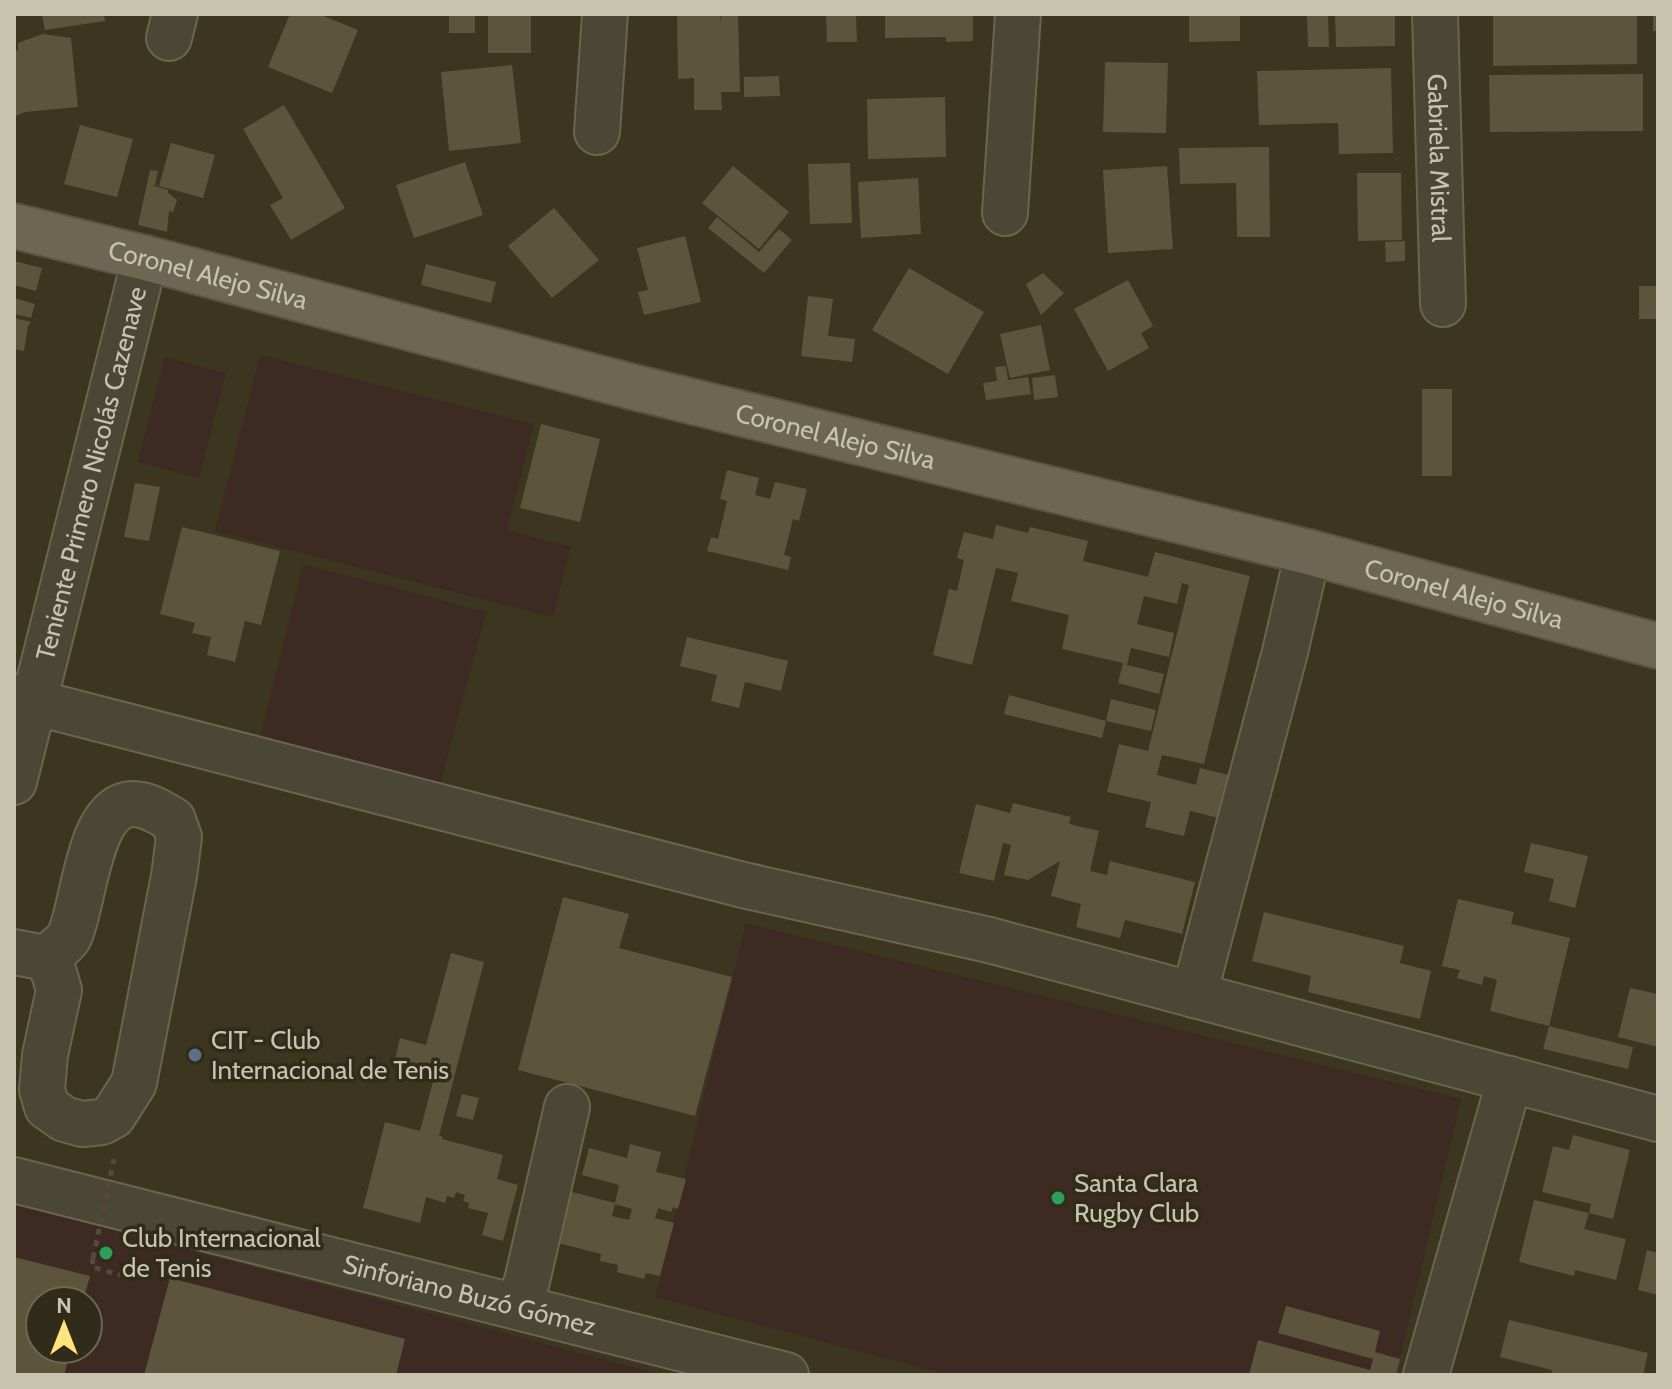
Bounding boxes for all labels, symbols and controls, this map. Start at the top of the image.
street label: Gabriela Mistral [1421,73,1457,243]
street label: Coronel Alejo Silva [105,234,311,316]
street label: Teniente Primero Nicolás Cazenave [29,283,153,664]
street label: Coronel Alejo Silva [732,397,939,476]
street label: Coronel Alejo Silva [1361,552,1567,636]
place label: CIT - Club Internacional de Tenis [211,1024,449,1086]
marker: CIT - Club Internacional de Tenis [186,1046,204,1064]
place label: Santa Clara Rugby Club [1074,1167,1199,1229]
marker: Santa Clara Rugby Club [1049,1189,1067,1207]
place label: Club Internacional de Tenis [122,1222,321,1284]
marker: Club Internacional de Tenis [97,1244,115,1262]
street label: Sinforiano Buzó Gómez [340,1248,600,1342]
north arrow [24,1285,104,1365]
text: N [56,1292,72,1319]

